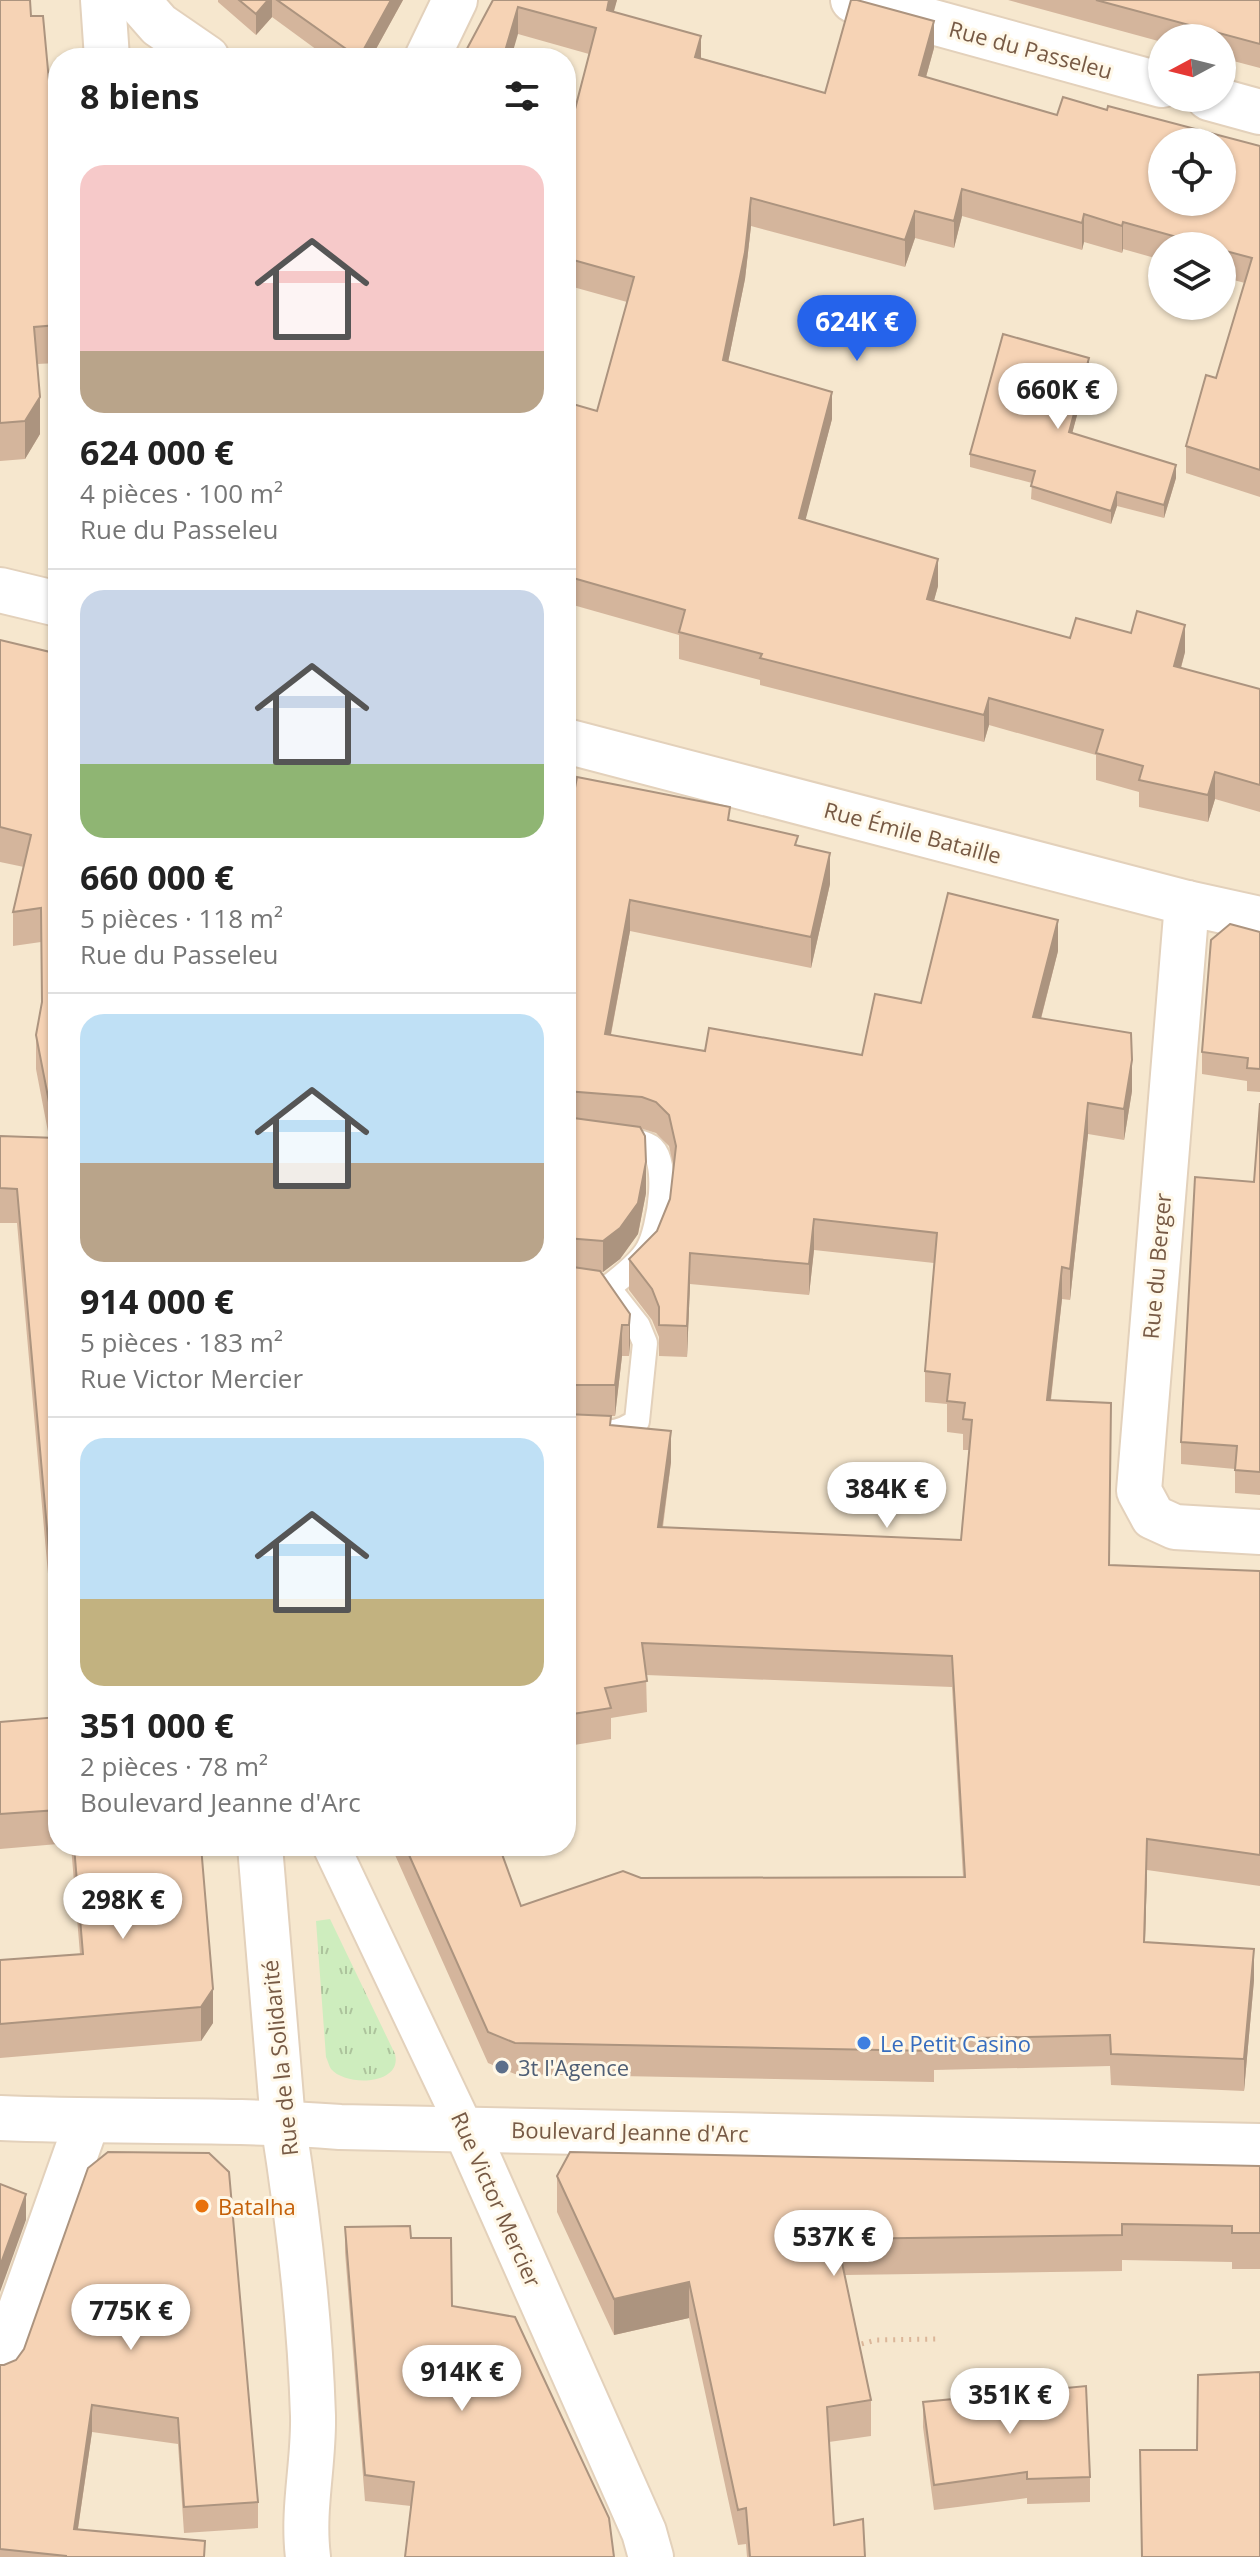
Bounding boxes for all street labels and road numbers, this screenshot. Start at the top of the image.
street label: Rue du Passeleu [946,13,1116,85]
street label: Rue Émile Bataille [821,794,1005,870]
street label: Rue du Berger [1135,1192,1177,1340]
street label: Rue de la Solidarité [254,1958,304,2158]
street label: Rue Victor Mercier [445,2107,549,2291]
street label: Boulevard Jeanne d'Arc [511,2114,749,2148]

